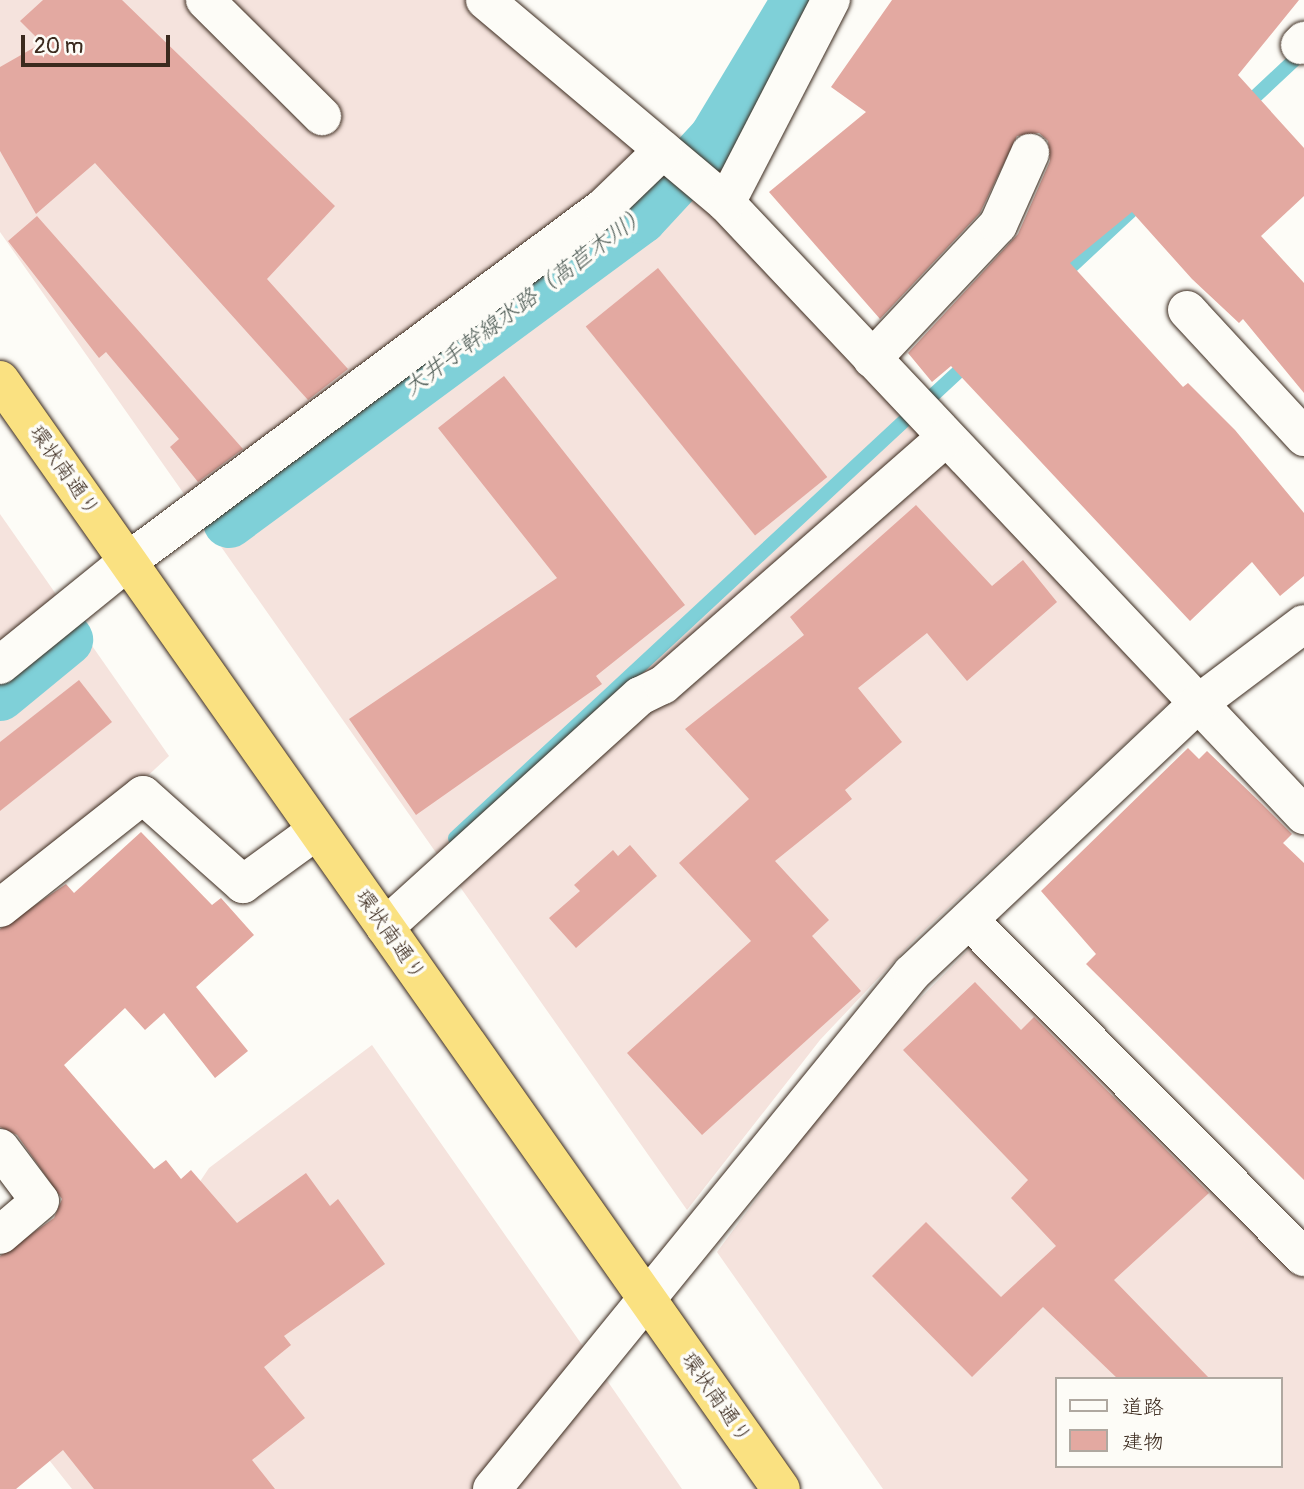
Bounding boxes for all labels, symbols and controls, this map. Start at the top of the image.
scale bar [24,21,173,65]
text: 20 m [34,33,83,60]
water label: 大井手幹線水路（萵苣木川） [398,200,654,402]
street label: 環状南通り [24,421,104,521]
street label: 環状南通り [350,885,430,985]
street label: 環状南通り [676,1348,756,1448]
legend [1056,1377,1283,1468]
text: 道路 [1122,1394,1164,1421]
text: 建物 [1122,1429,1164,1456]

